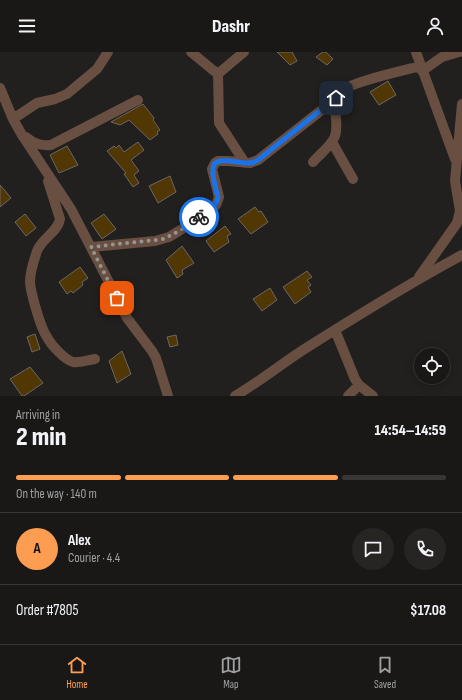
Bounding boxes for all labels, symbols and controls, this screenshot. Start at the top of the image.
icon: menu [16,15,38,37]
icon: person [424,15,446,37]
text: Dashr [212,16,250,37]
pin [319,81,353,115]
icon: home [325,87,347,109]
courier [179,197,219,237]
icon: bike [188,206,210,228]
pin [100,281,134,315]
icon: bag [106,287,128,309]
map controls [414,348,450,384]
button: locate [414,348,450,384]
text: Arriving in [16,407,60,423]
text: 14:54–14:59 [374,421,446,440]
text: 2 min [16,422,66,453]
text: On the way · 140 m [16,486,97,502]
button: chat [352,528,394,570]
button: phone [404,528,446,570]
text: Alex [68,531,91,550]
text: A [33,539,41,558]
text: Courier · 4.4 [68,550,120,566]
text: Order #7805 [16,601,78,620]
text: $17.08 [410,601,446,620]
tab: Home [66,654,88,691]
tab: Map [220,654,242,691]
tab: Saved [374,654,396,691]

